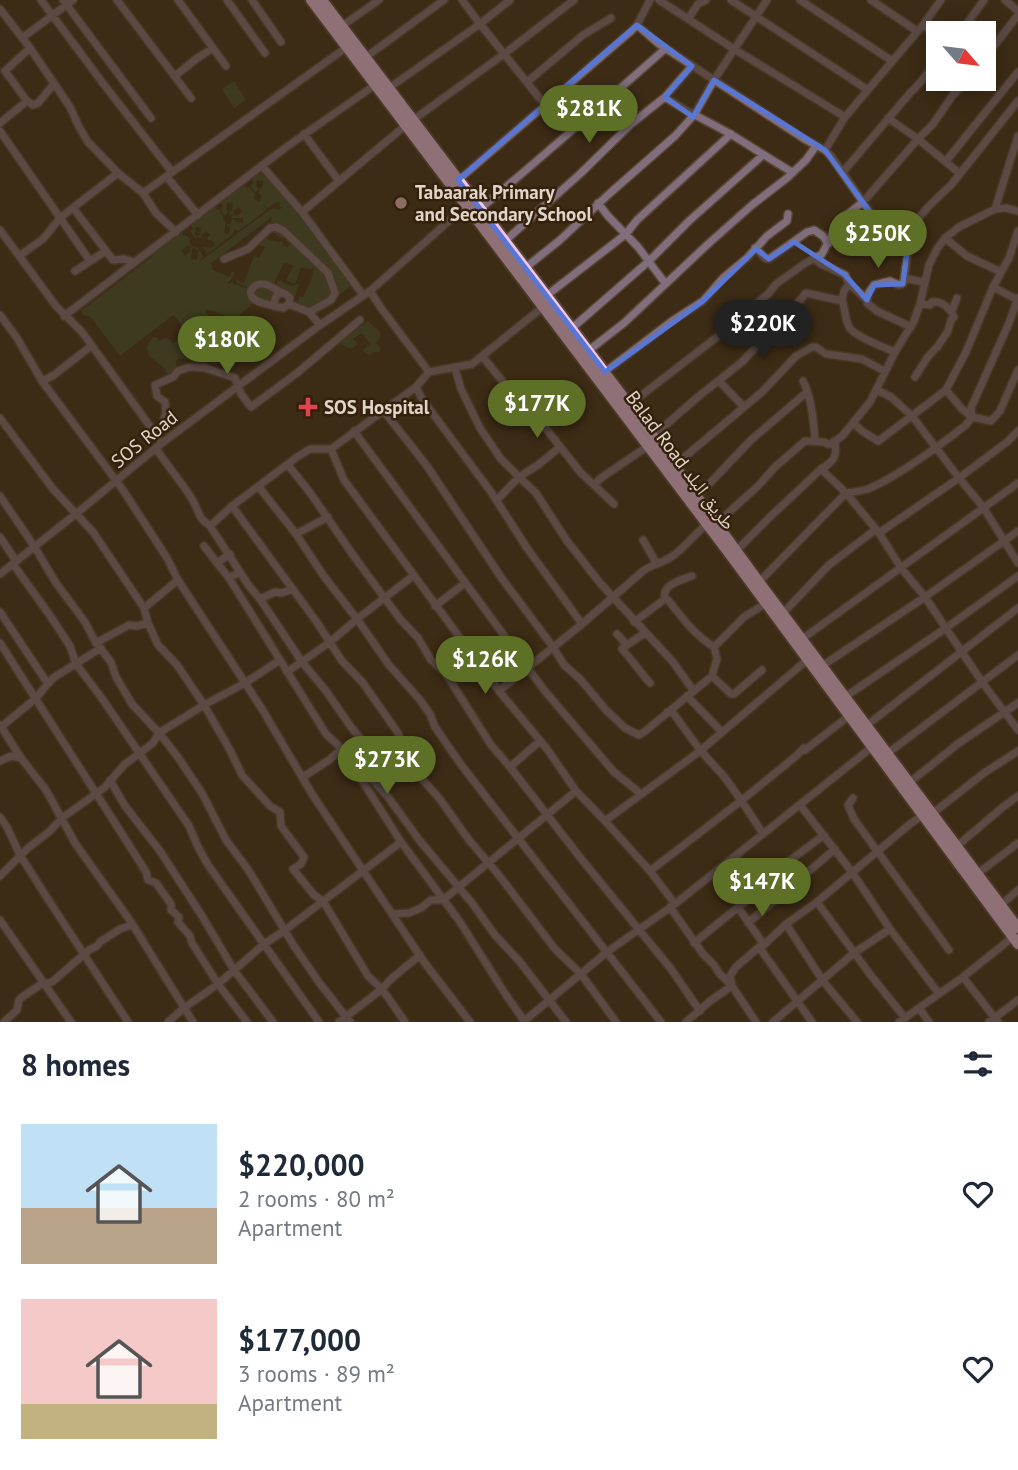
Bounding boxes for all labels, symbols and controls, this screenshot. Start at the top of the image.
north arrow [926,21,996,91]
map controls [926,21,996,91]
pin: $281K [540,86,638,145]
text: $281K [556,93,622,122]
place label: Tabaarak Primary and Secondary School [415,180,593,226]
marker: Tabaarak Primary and Secondary School [393,195,409,211]
pin: $250K [829,210,927,270]
text: $250K [845,218,911,247]
pin: $220K [714,300,812,360]
text: $220K [730,308,796,337]
pin: $180K [178,316,276,376]
text: $180K [194,324,260,353]
pin: $177K [488,380,586,440]
street label: Balad Road طريق البلد [621,386,741,534]
text: $177K [504,388,570,417]
place label: SOS Hospital [324,395,430,419]
marker: SOS Hospital [298,397,318,417]
street label: SOS Road [106,405,182,473]
pin: $126K [436,636,534,696]
text: $126K [452,644,518,673]
pin: $273K [338,736,436,796]
text: $273K [354,744,420,773]
pin: $147K [713,858,811,918]
text: $147K [729,866,795,895]
text: 8 homes [21,1045,130,1084]
icon: filters [959,1045,997,1083]
text: $220,000 [238,1145,365,1184]
icon: home [77,1152,161,1236]
icon: heart [959,1175,997,1213]
text: 2 rooms · 80 m² [238,1184,395,1213]
text: Apartment [238,1213,342,1242]
text: $177,000 [238,1320,361,1359]
icon: home [77,1327,161,1411]
icon: heart [959,1350,997,1388]
text: 3 rooms · 89 m² [238,1359,395,1388]
text: Apartment [238,1388,342,1417]

